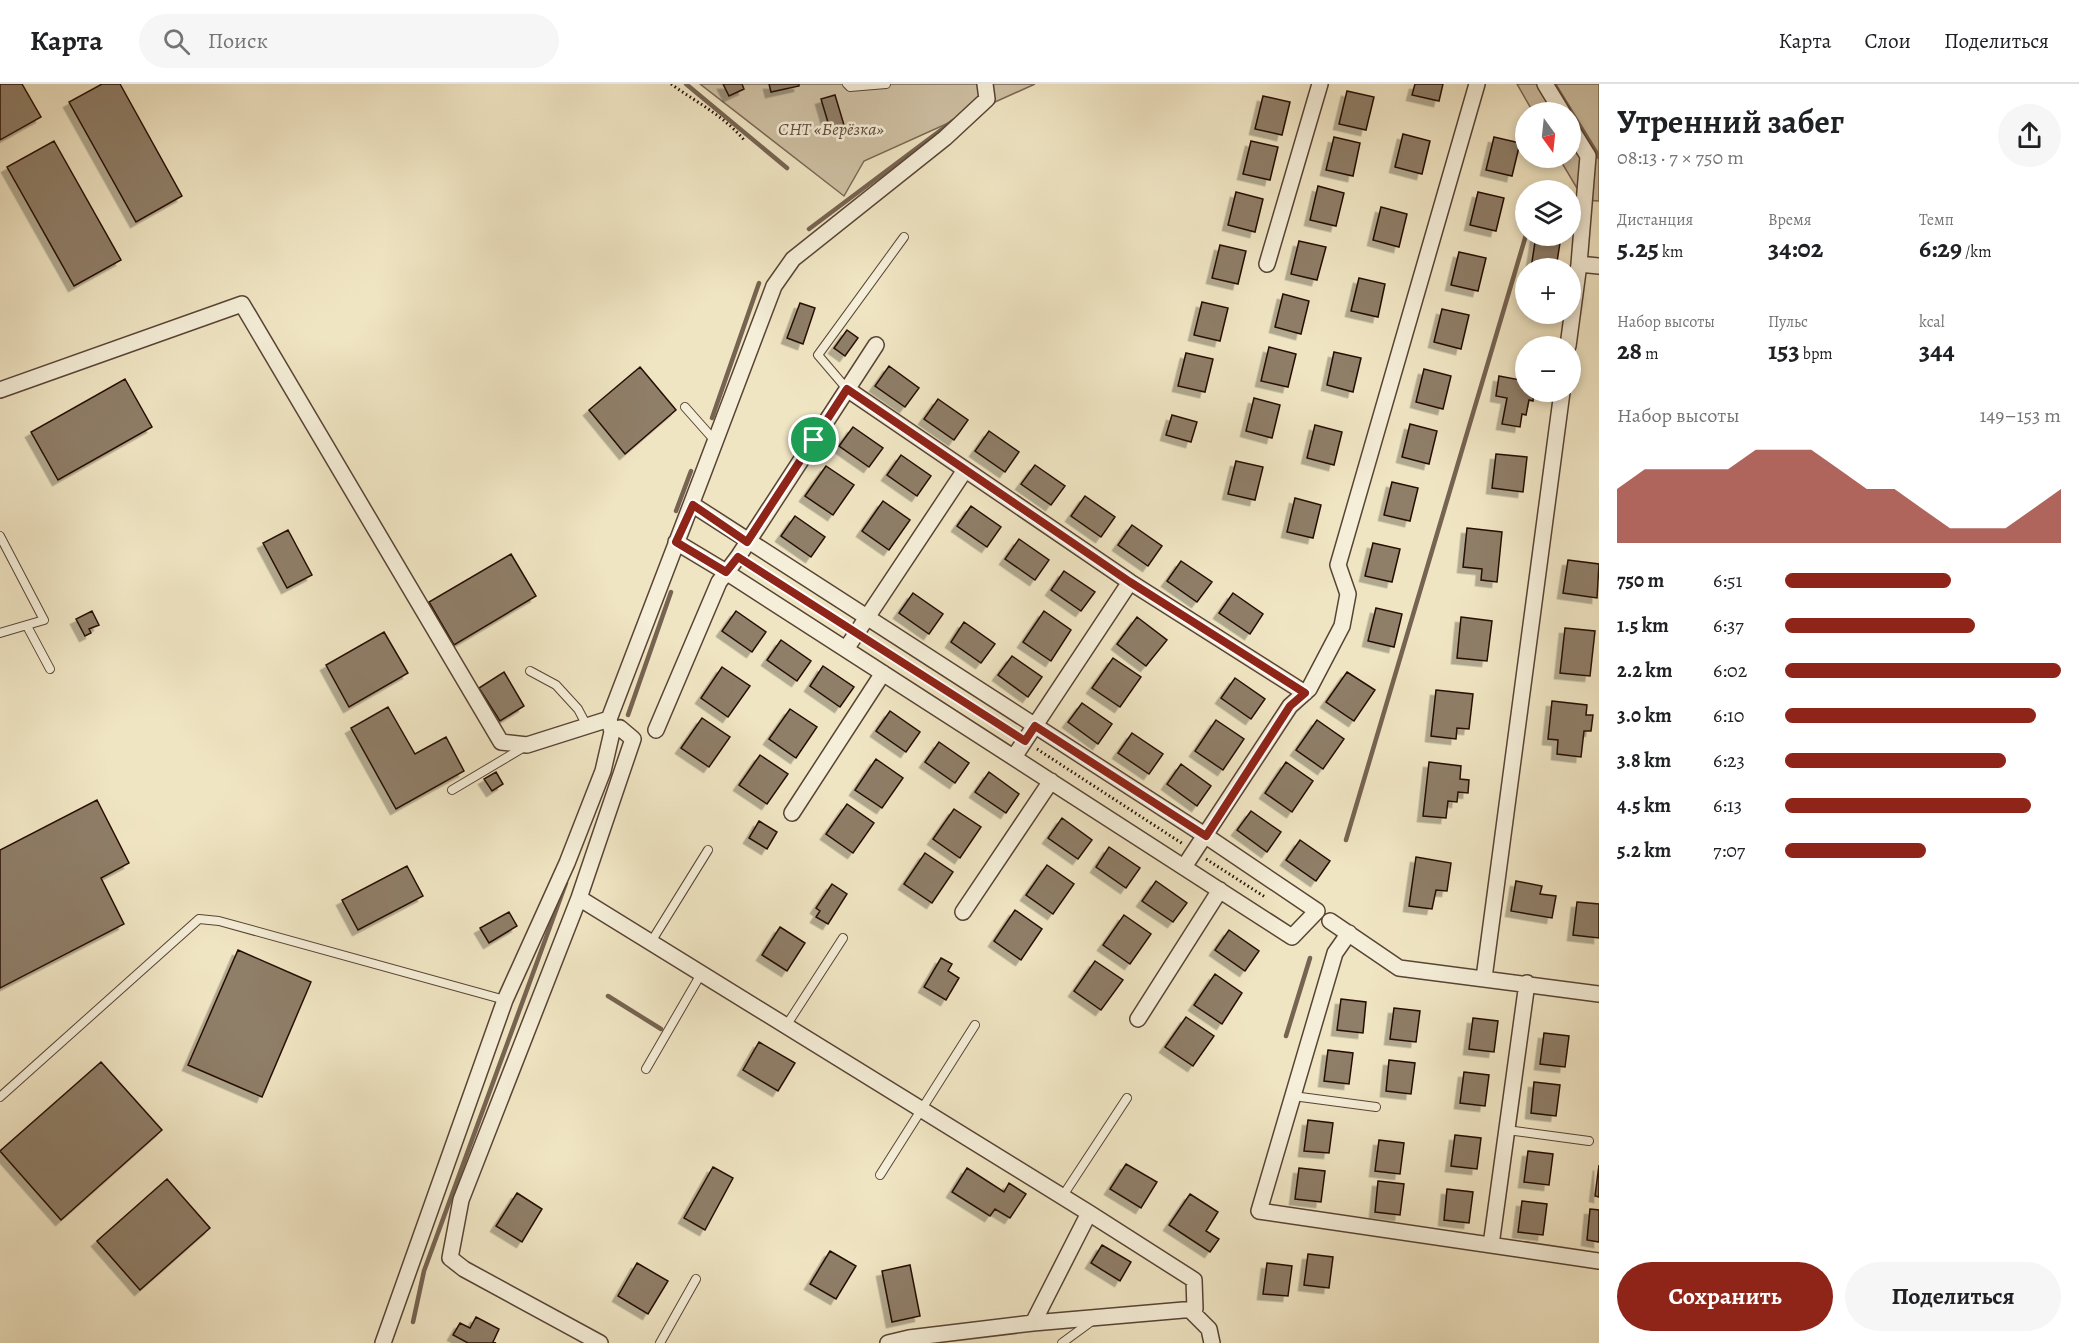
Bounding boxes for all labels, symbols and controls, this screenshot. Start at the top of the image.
search box [139,14,559,68]
text: Карта [30,22,103,60]
icon: search [160,25,193,58]
text: Поиск [208,26,268,56]
text: Карта [1778,27,1831,55]
text: Слои [1864,27,1911,55]
text: Поделиться [1944,27,2049,55]
text: Утренний забег [1617,99,1844,144]
north arrow [1515,102,1581,168]
map controls [1515,102,1581,402]
button: share [1998,104,2061,167]
park label: СНТ «Берёзка» [778,117,885,141]
text: 08:13 · 7 × 750 m [1617,144,1744,171]
button: layers [1515,180,1581,246]
text: Дистанция [1617,209,1693,231]
text: Время [1768,209,1812,231]
text: Темп [1919,209,1954,231]
text: 5.25 [1617,231,1659,266]
text: 34:02 [1768,231,1823,266]
text: 6:29 [1919,231,1962,266]
text: km [1659,241,1683,263]
text: /km [1962,241,1992,263]
button: + [1515,258,1581,324]
text: Набор высоты [1617,311,1715,333]
text: Пульс [1768,311,1808,333]
text: kcal [1919,311,1945,333]
text: 28 [1617,333,1642,368]
text: 153 [1768,333,1800,368]
text: 344 [1919,333,1955,368]
button: − [1515,336,1581,402]
text: m [1642,343,1659,365]
text: bpm [1800,343,1833,365]
text: Набор высоты [1617,402,1740,429]
text: 149–153 m [1979,402,2061,429]
pin [788,414,839,465]
icon: arrive [797,423,830,456]
text: 750 m [1617,567,1664,594]
text: 6:51 [1713,567,1742,594]
text: 1.5 km [1617,612,1669,639]
text: 6:37 [1713,612,1744,639]
text: 2.2 km [1617,657,1672,684]
text: 6:02 [1713,657,1747,684]
text: 3.0 km [1617,702,1672,729]
text: 6:10 [1713,702,1745,729]
text: 3.8 km [1617,747,1671,774]
text: 6:23 [1713,747,1745,774]
text: 4.5 km [1617,792,1671,819]
text: 6:13 [1713,792,1742,819]
text: 5.2 km [1617,837,1671,864]
text: 7:07 [1713,837,1745,864]
button: Сохранить [1617,1262,1833,1331]
button: Поделиться [1845,1262,2061,1331]

